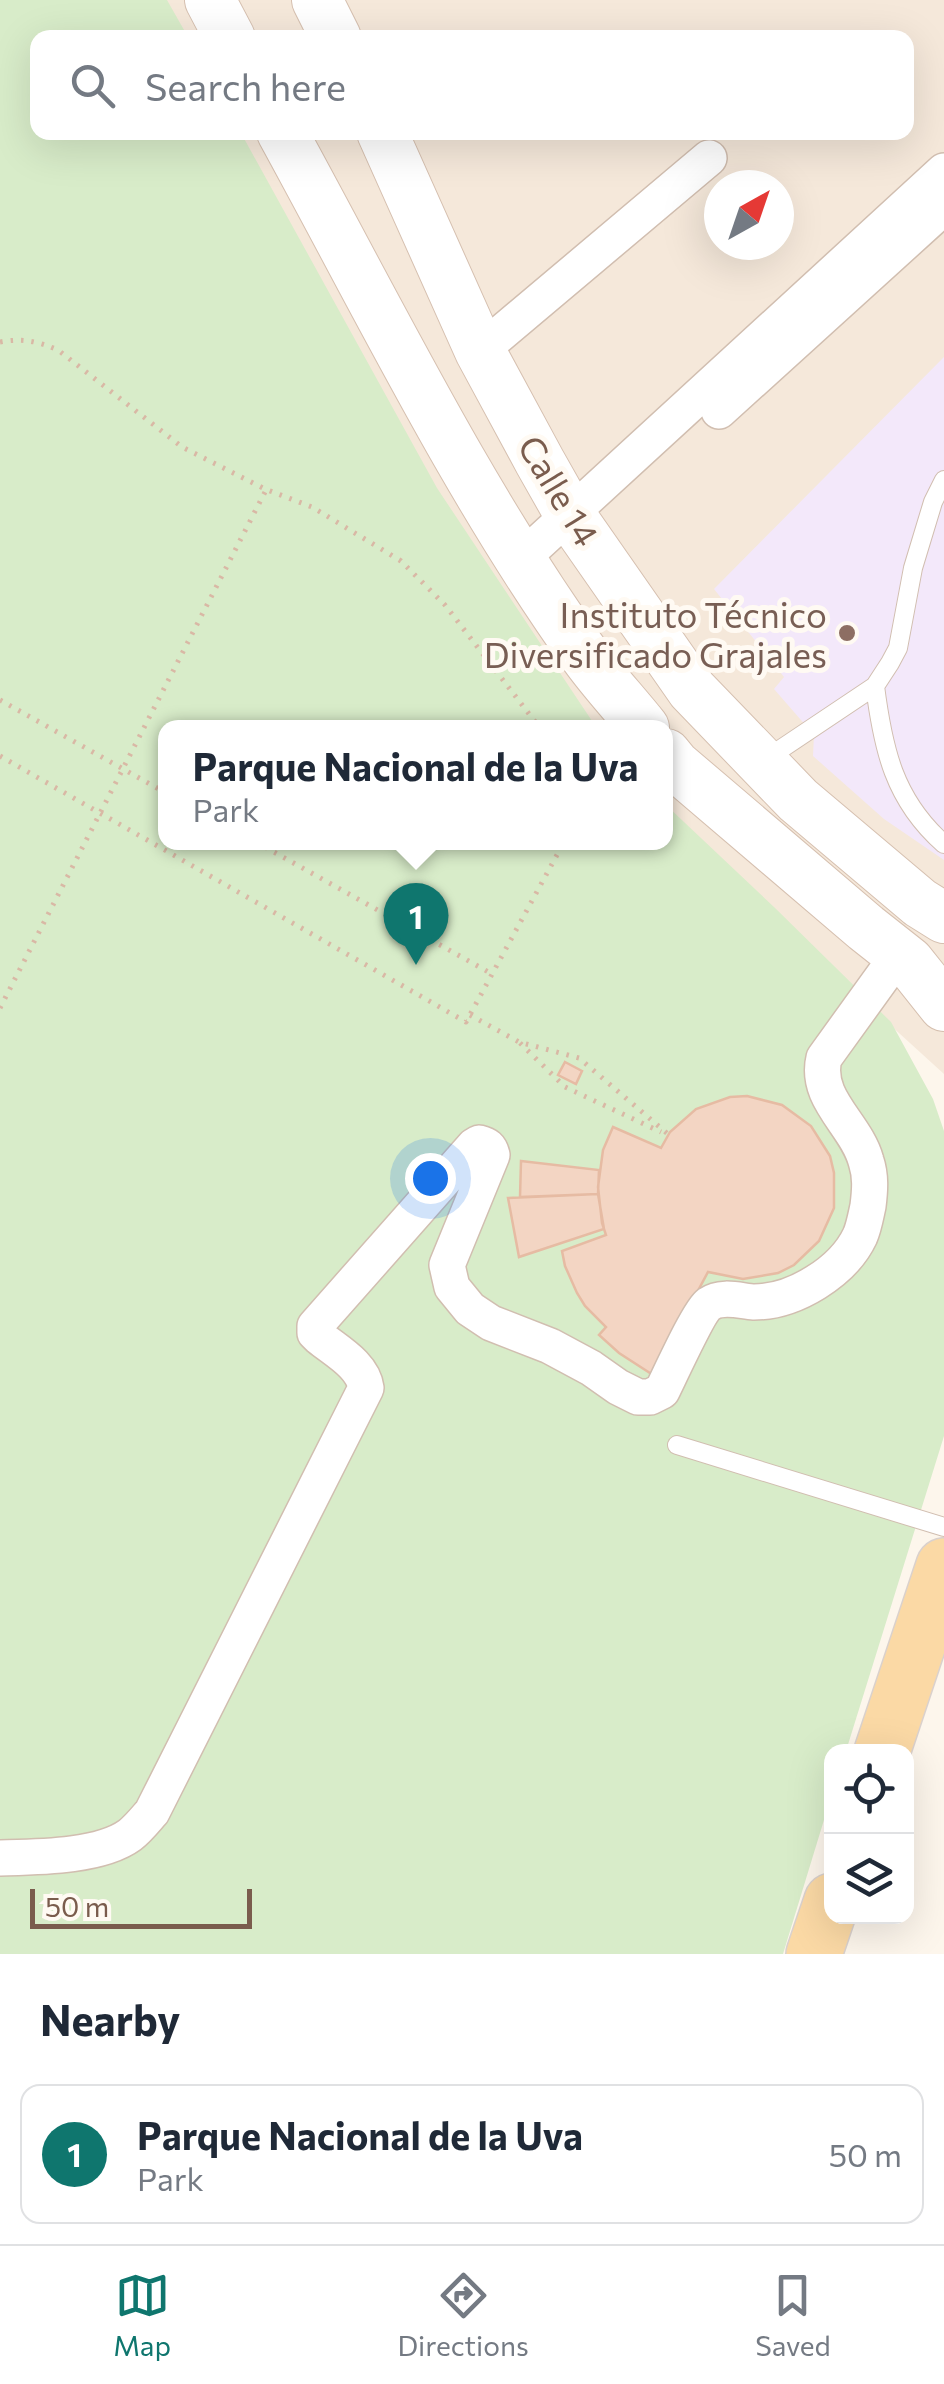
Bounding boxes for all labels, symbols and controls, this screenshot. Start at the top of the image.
search box [30,30,914,140]
icon: search [65,58,120,113]
text: Search here [145,62,346,109]
north arrow [704,170,794,260]
street label: Calle 14 [510,427,610,553]
place label: Instituto Técnico Diversificado Grajales [484,592,827,675]
marker: Instituto Técnico Diversificado Grajales [836,622,858,644]
popup [158,720,673,850]
text: Parque Nacional de la Uva [192,742,639,789]
text: Park [192,789,259,829]
pin: 1 [384,882,448,965]
your location [405,1153,456,1204]
map controls [824,1744,914,1924]
button: locate [824,1744,914,1834]
button: layers [824,1834,914,1924]
scale bar [30,1884,252,1928]
text: 50 m [45,1889,109,1923]
text: Nearby [40,1993,180,2045]
text: Parque Nacional de la Uva [137,2111,583,2158]
text: 1 [67,2134,82,2174]
text: 50 m [829,2134,902,2174]
text: Park [137,2158,204,2198]
tab: Map [113,2268,171,2362]
tab: Directions [397,2268,529,2362]
tab: Saved [755,2268,831,2362]

